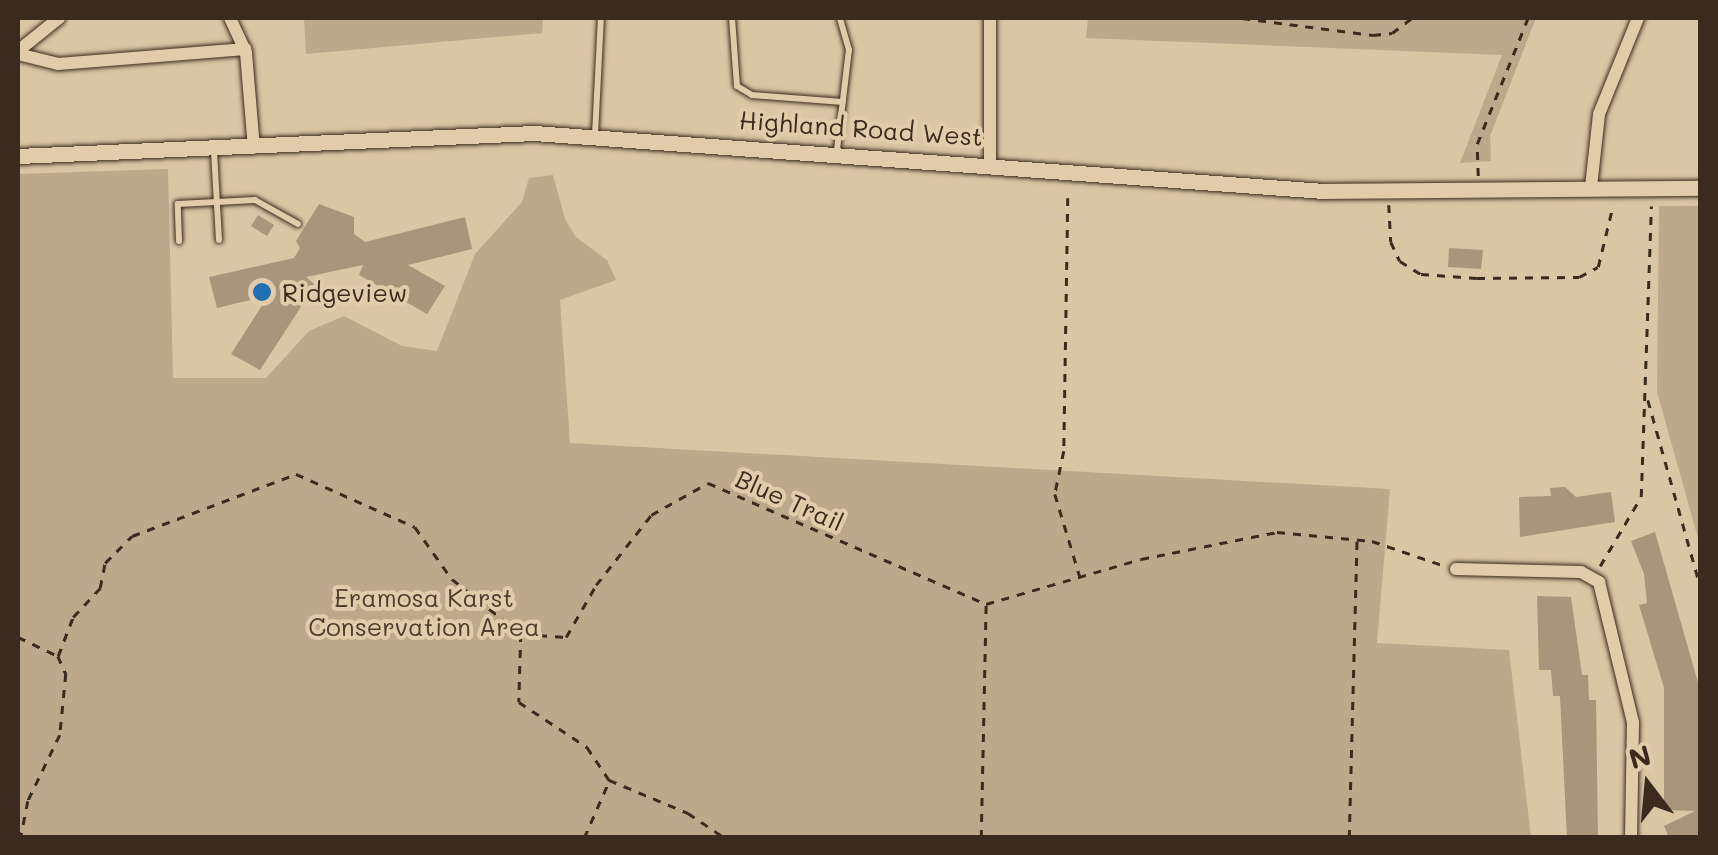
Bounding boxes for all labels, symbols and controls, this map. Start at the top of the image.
street label: Highland Road West [738,105,984,151]
place label: Ridgeview [282,277,407,307]
marker: Ridgeview [251,281,273,303]
street label: Blue Trail [731,463,849,537]
park label: Eramosa Karst Conservation Area [308,583,540,642]
north arrow [1598,735,1698,835]
text: N [1625,736,1655,776]

